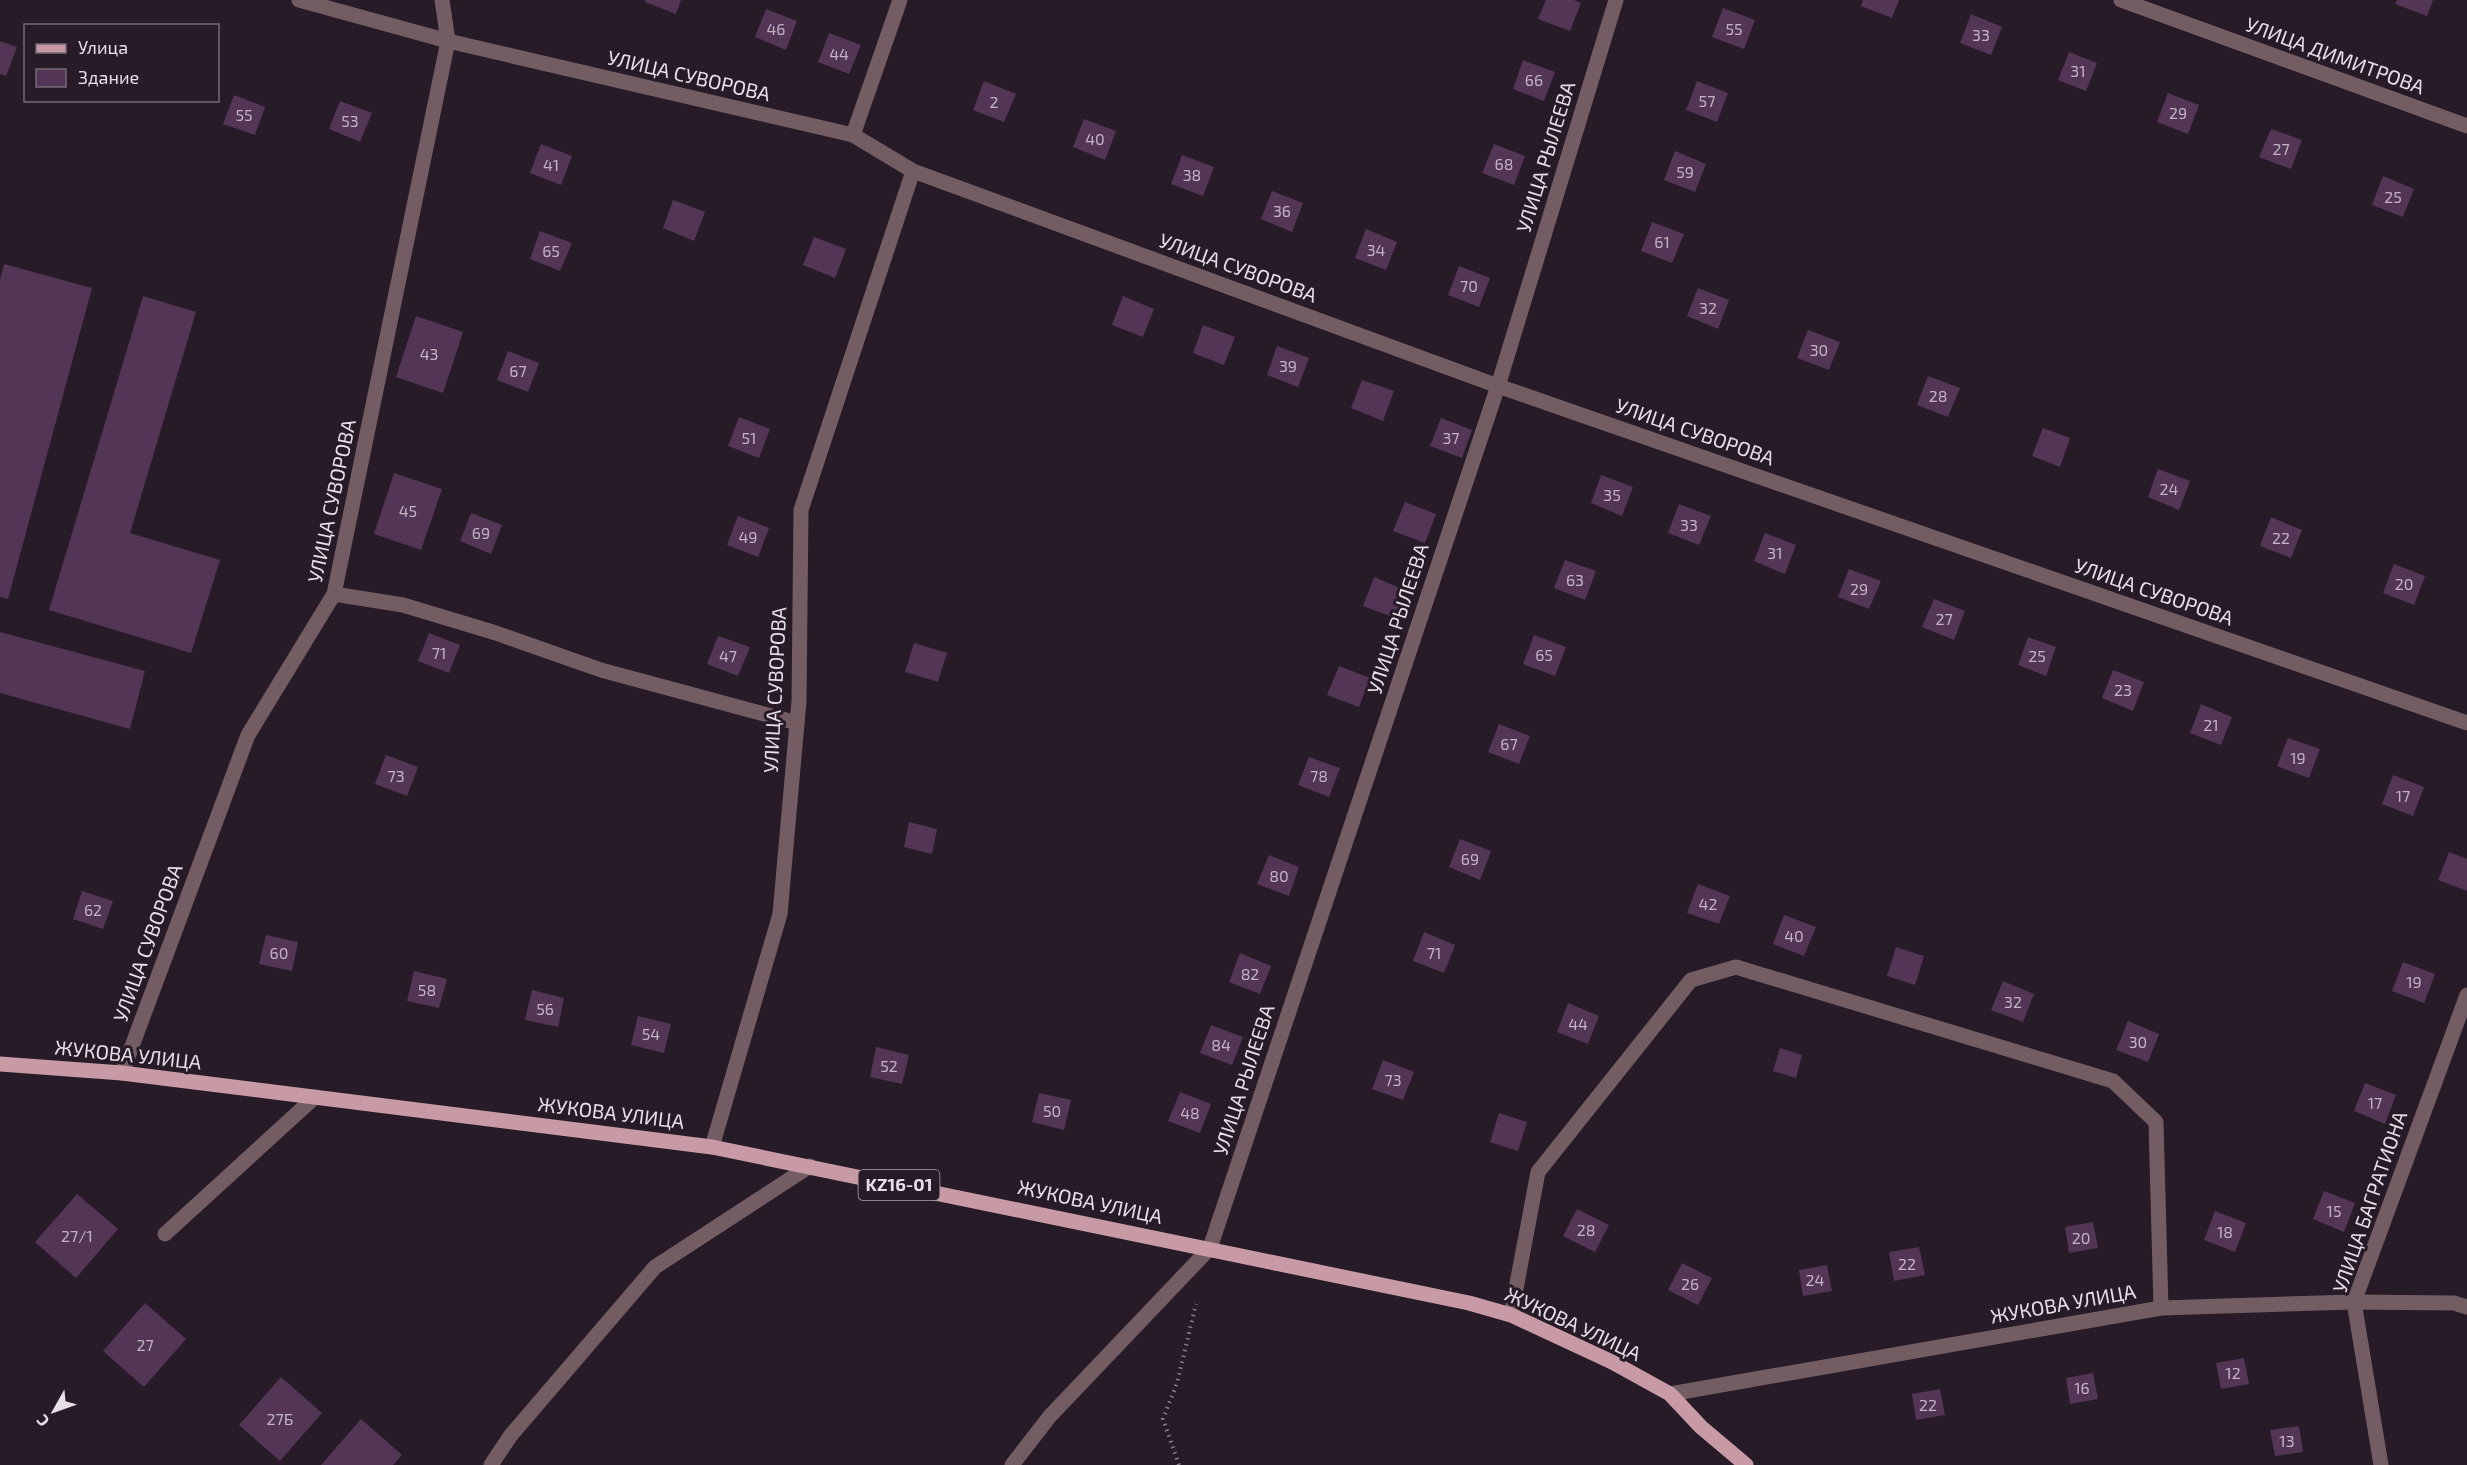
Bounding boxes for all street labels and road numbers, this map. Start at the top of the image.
street label: УЛИЦА ДИМИТРОВА [2243,12,2429,99]
street label: УЛИЦА СУВОРОВА [605,45,774,106]
street label: УЛИЦА РЫЛЕЕВА [1511,78,1580,235]
street label: УЛИЦА СУВОРОВА [1156,227,1321,307]
street label: УЛИЦА СУВОРОВА [1613,393,1778,470]
street label: УЛИЦА СУВОРОВА [302,416,360,585]
street label: УЛИЦА РЫЛЕЕВА [1361,540,1433,697]
street label: УЛИЦА СУВОРОВА [2072,553,2237,630]
street label: УЛИЦА СУВОРОВА [758,606,790,774]
street label: УЛИЦА СУВОРОВА [107,860,187,1025]
street label: УЛИЦА РЫЛЕЕВА [1207,1001,1279,1158]
street label: ЖУКОВА УЛИЦА [54,1034,203,1074]
street label: ЖУКОВА УЛИЦА [537,1091,686,1133]
street label: УЛИЦА БАГРАТИОНА [2327,1107,2412,1296]
road number: KZ16-01 [858,1170,940,1200]
street label: ЖУКОВА УЛИЦА [1016,1174,1165,1228]
street label: ЖУКОВА УЛИЦА [1988,1278,2138,1328]
street label: ЖУКОВА УЛИЦА [1502,1281,1646,1365]

